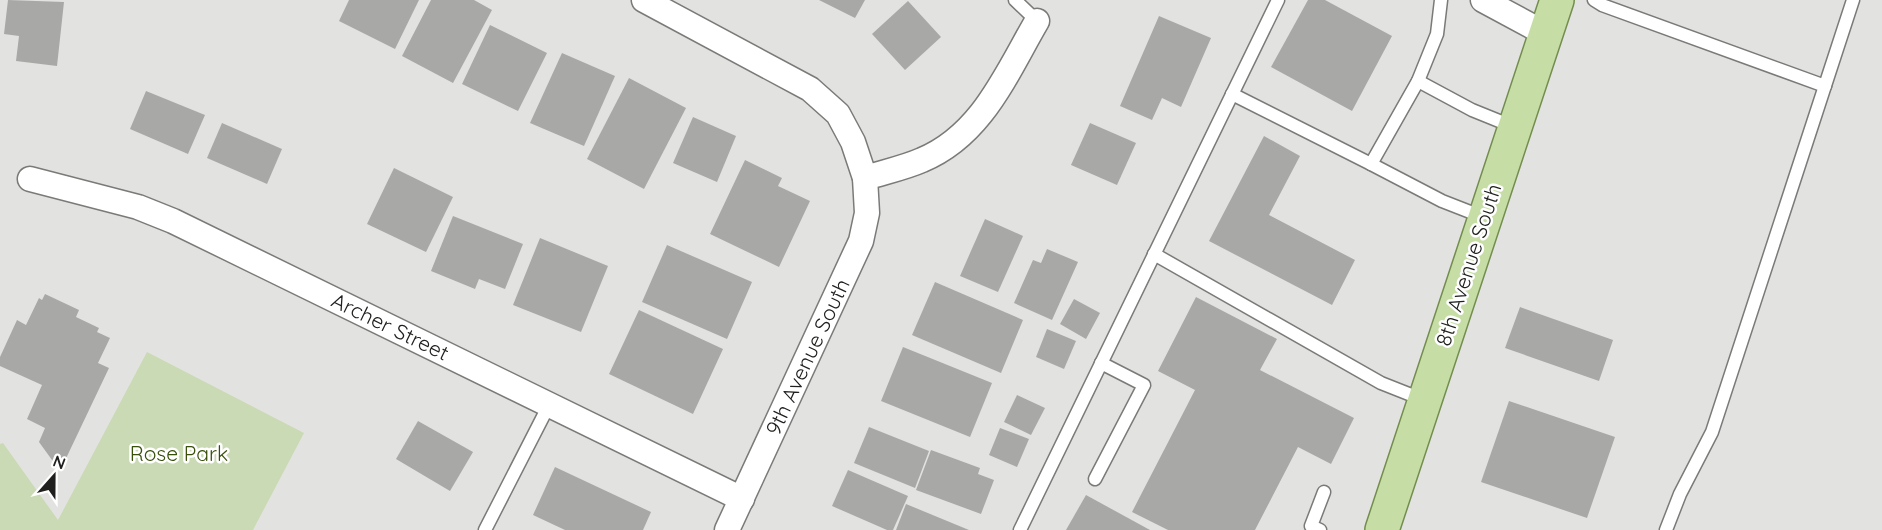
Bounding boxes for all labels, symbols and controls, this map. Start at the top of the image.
street label: 8th Avenue South [1430,180,1507,349]
street label: 9th Avenue South [759,274,855,439]
street label: Archer Street [328,287,453,366]
park label: Rose Park [130,440,228,466]
north arrow [24,446,84,506]
text: N [50,451,68,473]

